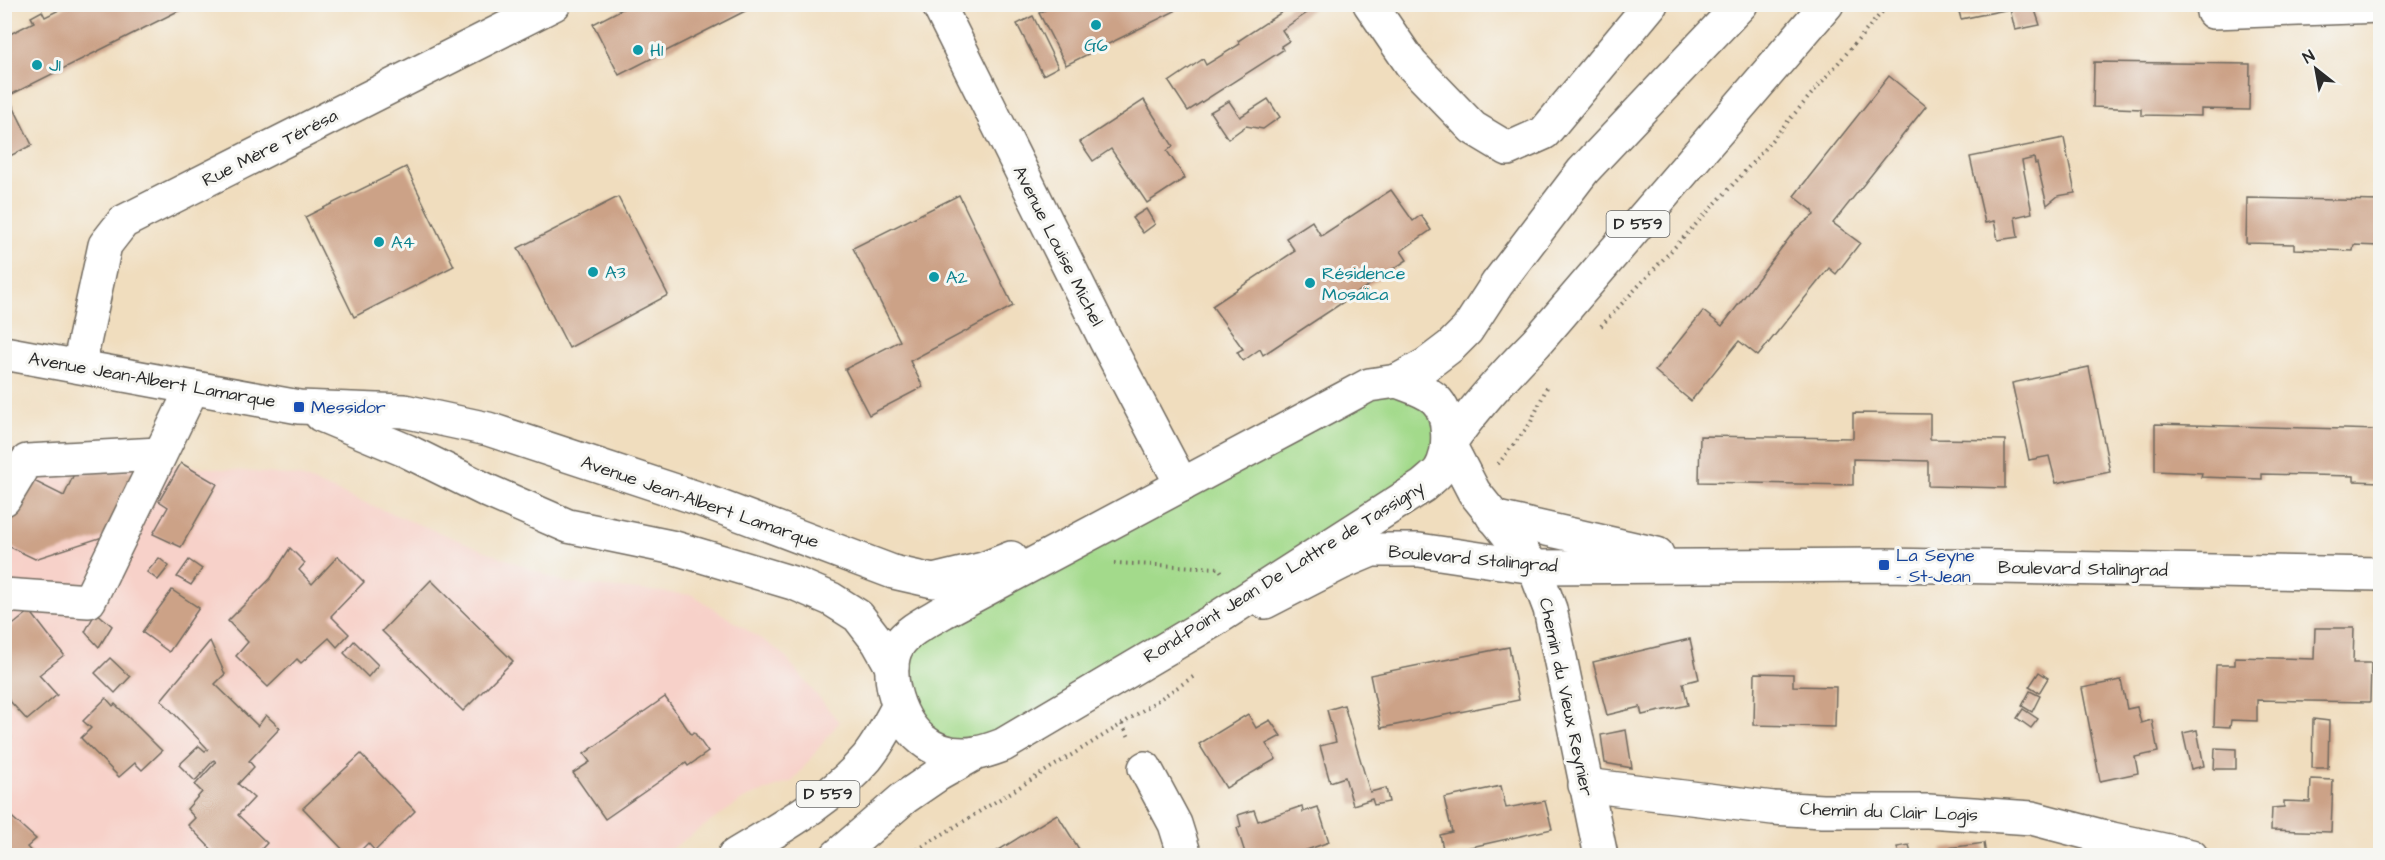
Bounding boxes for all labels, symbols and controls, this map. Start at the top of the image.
marker: G6 [1089,18,1103,32]
place label: G6 [1084,33,1108,58]
place label: H1 [650,38,663,63]
north arrow [2286,39,2346,99]
marker: H1 [631,43,645,57]
text: N [2299,45,2319,69]
place label: J1 [49,53,61,78]
marker: J1 [30,58,44,72]
street label: Rue Mère Térésa [198,103,342,193]
street label: Avenue Louise Michel [1007,162,1109,331]
road number: D 559 [1606,211,1670,237]
place label: A4 [391,230,415,255]
marker: A4 [372,235,386,249]
place label: A3 [605,260,626,285]
place label: Résidence Mosaïca [1322,261,1406,307]
marker: A3 [586,265,600,279]
place label: A2 [946,265,969,290]
marker: A2 [927,270,941,284]
marker: Résidence Mosaïca [1303,276,1317,290]
street label: Avenue Jean-Albert Lamarque [27,346,278,414]
place label: Messidor [311,395,386,420]
marker: Messidor [292,400,306,414]
street label: Avenue Jean-Albert Lamarque [578,449,823,555]
street label: Rond-Point Jean De Lattre de Tassigny [1139,475,1430,670]
street label: Boulevard Stalingrad [1387,539,1559,580]
place label: La Seyne - St-Jean [1896,543,1975,589]
street label: Boulevard Stalingrad [1998,555,2168,584]
marker: La Seyne - St-Jean [1877,558,1891,572]
street label: Chemin du Vieux Reynier [1532,595,1599,799]
road number: D 559 [796,781,860,807]
street label: Chemin du Clair Logis [1800,796,1978,829]

